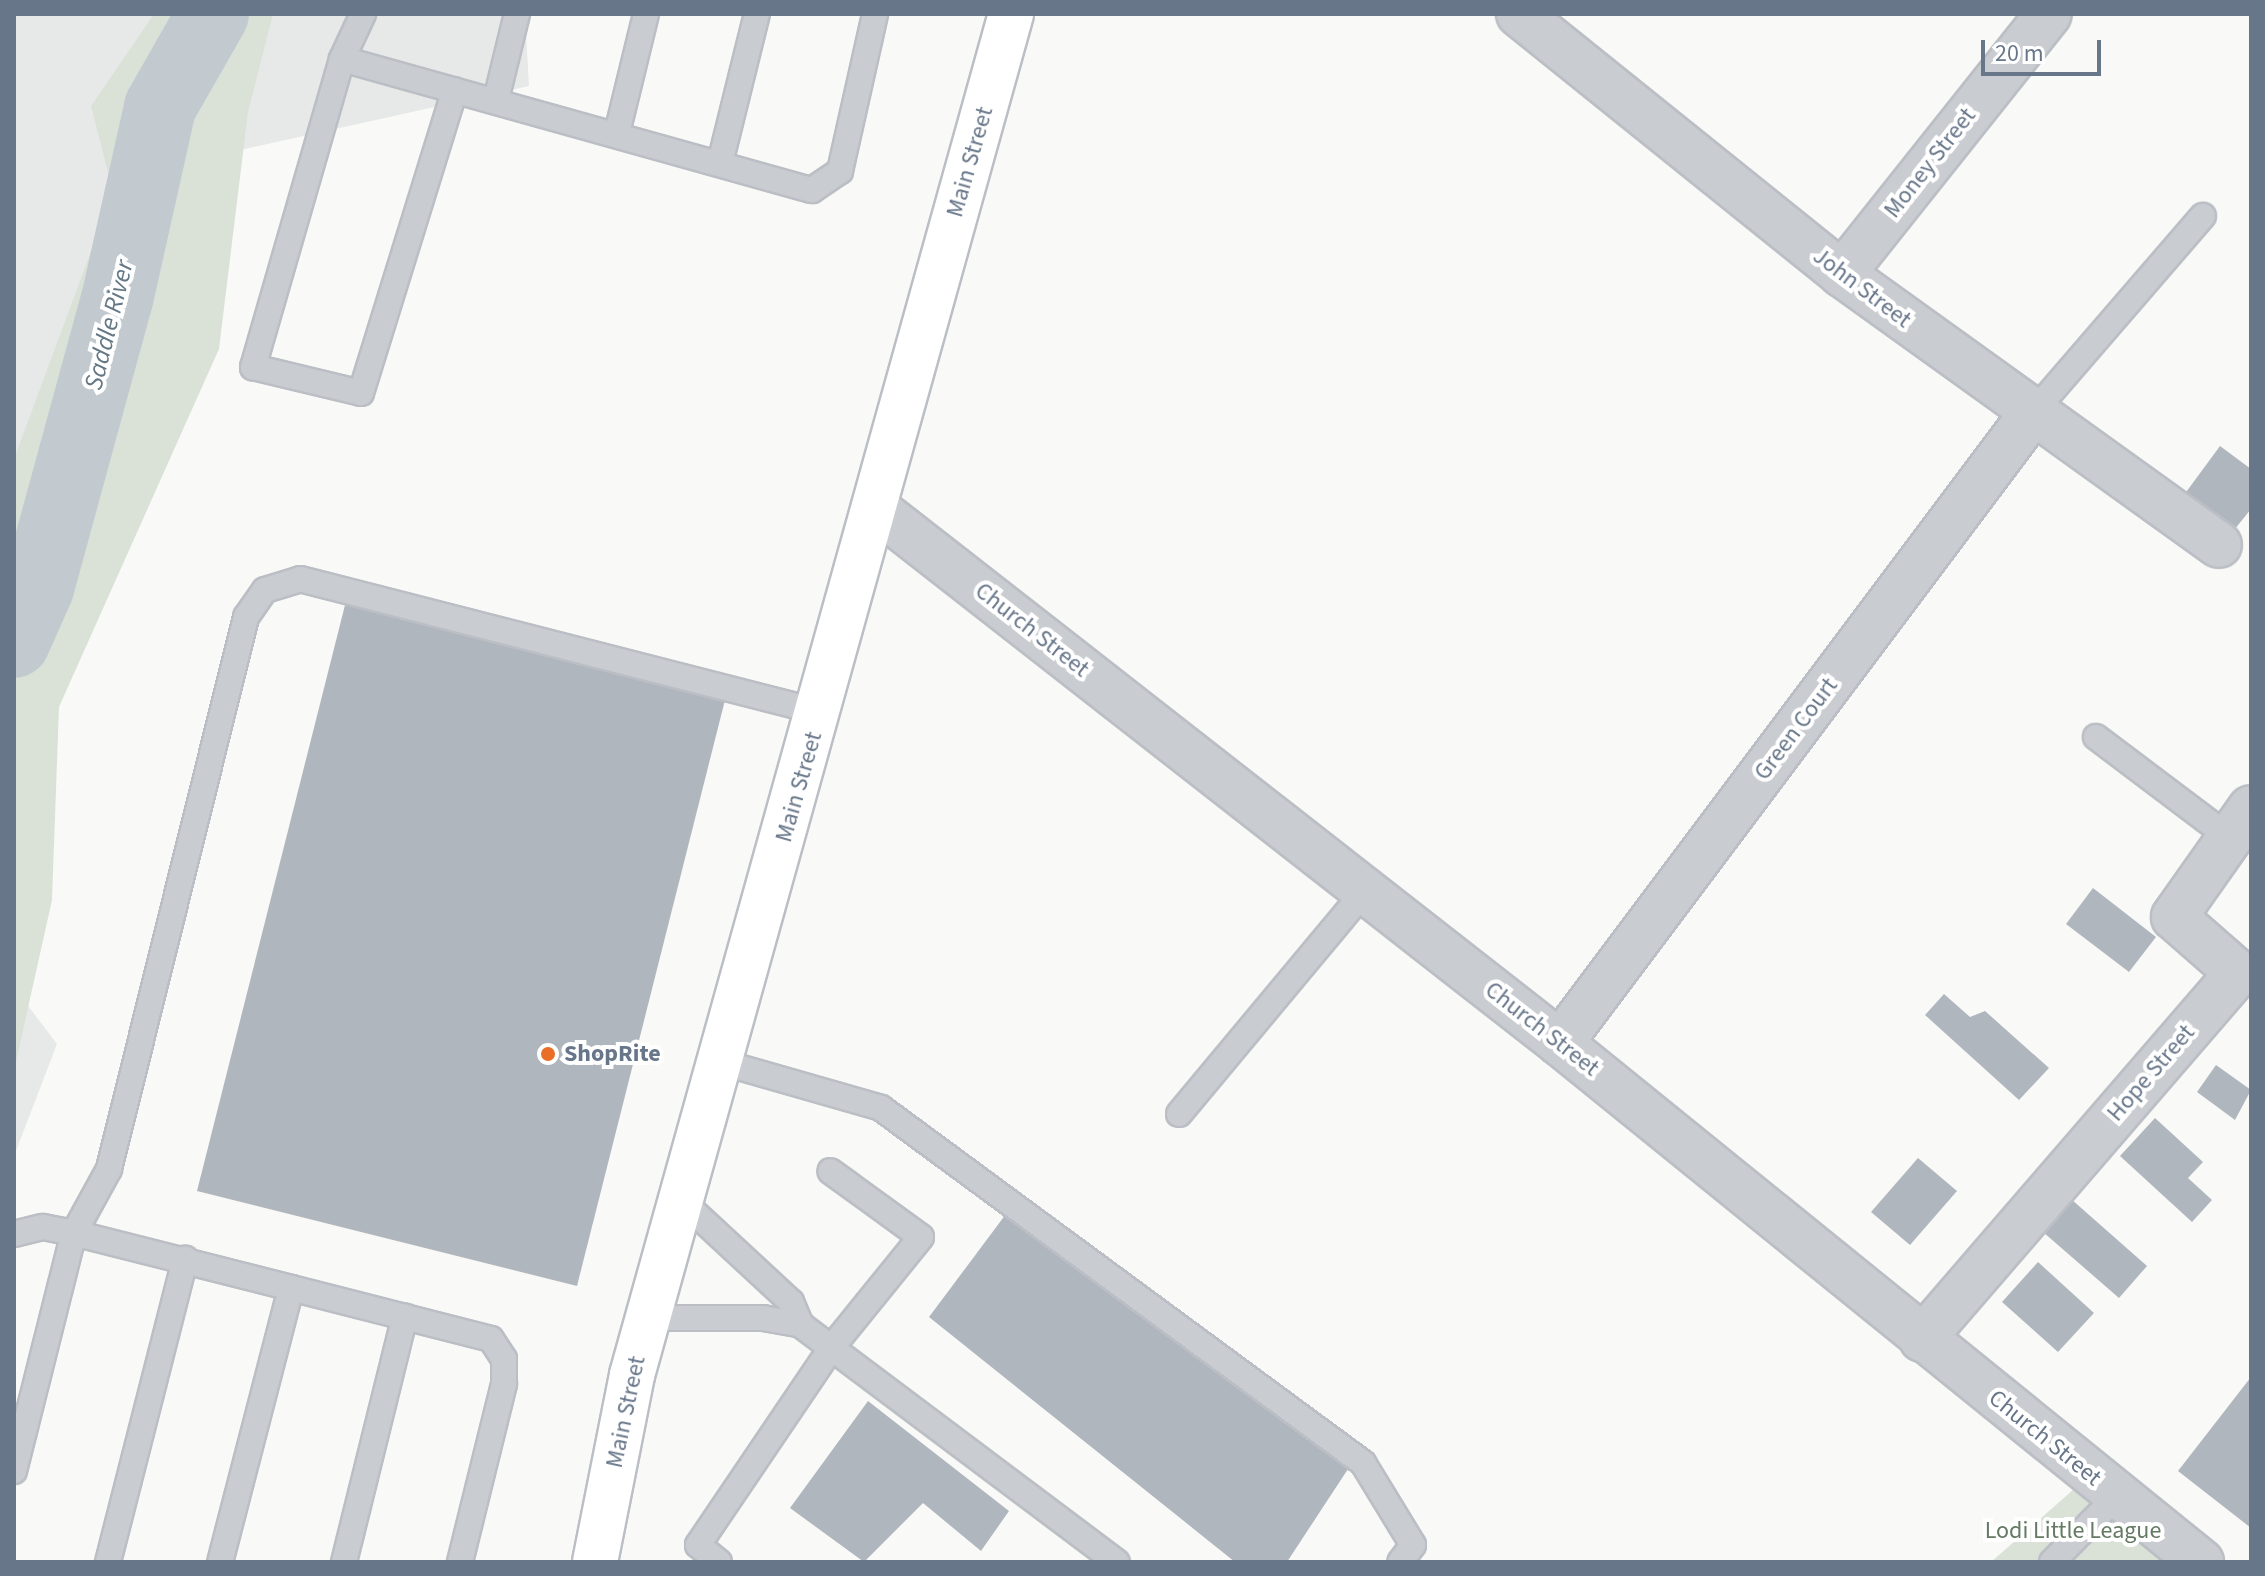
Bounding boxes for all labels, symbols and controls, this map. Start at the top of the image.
scale bar [1985,24,2105,74]
text: 20 m [1995,36,2044,71]
street label: Money Street [1878,102,1982,224]
street label: Main Street [941,103,999,221]
street label: John Street [1807,242,1917,334]
water label: Saddle River [78,257,140,393]
street label: Church Street [969,577,1095,683]
street label: Green Court [1748,672,1844,786]
street label: Main Street [770,728,828,846]
street label: Church Street [1479,976,1605,1082]
street label: Hope Street [2101,1019,2201,1127]
place label: ShopRite [564,1040,661,1068]
marker: ShopRite [539,1045,557,1063]
street label: Main Street [600,1353,652,1471]
street label: Church Street [1983,1384,2107,1492]
park label: Lodi Little League [1985,1517,2161,1545]

